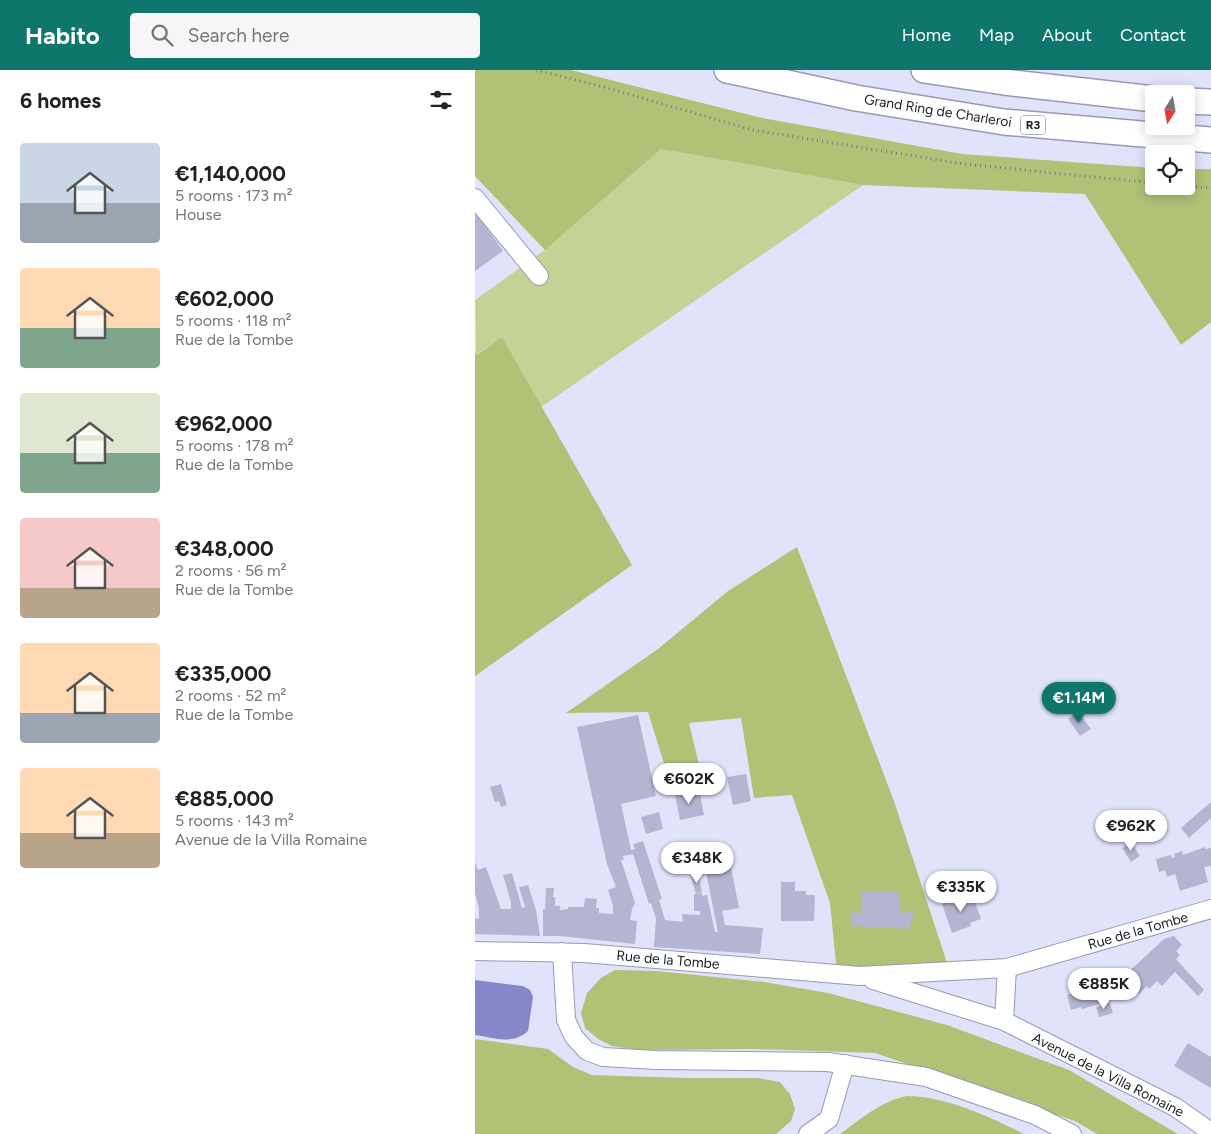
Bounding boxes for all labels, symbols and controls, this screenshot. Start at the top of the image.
search box [130,13,480,58]
text: Habito [25,21,100,50]
icon: search [148,21,176,49]
text: Search here [188,24,289,47]
text: Home [902,24,951,46]
text: Map [979,24,1014,46]
text: About [1042,24,1092,46]
text: Contact [1120,24,1186,46]
north arrow [1145,85,1195,135]
map controls [1145,85,1195,195]
icon: filters [427,86,455,114]
text: 6 homes [20,88,101,113]
street label: Grand Ring de Charleroi [863,91,1013,131]
road number: R3 [1021,116,1045,134]
button: locate [1145,145,1195,195]
text: €1,140,000 [175,161,286,186]
icon: home [60,163,120,223]
text: 5 rooms · 173 m² [175,186,292,205]
text: House [175,205,221,224]
text: €602,000 [175,286,274,311]
icon: home [60,288,120,348]
text: 5 rooms · 118 m² [175,311,292,330]
text: Rue de la Tombe [175,330,293,349]
text: €962,000 [175,411,272,436]
icon: home [60,413,120,473]
text: 5 rooms · 178 m² [175,436,294,455]
text: Rue de la Tombe [175,455,293,474]
text: €348,000 [175,536,274,561]
icon: home [60,538,120,598]
text: 2 rooms · 56 m² [175,561,287,580]
text: Rue de la Tombe [175,580,293,599]
text: €335,000 [175,661,271,686]
icon: home [60,663,120,723]
pin: €1.14M [1038,682,1120,724]
text: 2 rooms · 52 m² [175,686,286,705]
text: €1.14M [1053,688,1105,707]
text: Rue de la Tombe [175,705,293,724]
pin: €602K [654,762,724,805]
text: €602K [664,769,714,788]
text: €885,000 [175,786,274,811]
icon: home [60,788,120,848]
pin: €962K [1096,810,1166,852]
text: 5 rooms · 143 m² [175,811,294,830]
text: €962K [1106,816,1156,835]
text: Avenue de la Villa Romaine [175,830,367,849]
pin: €348K [662,842,732,884]
text: €348K [672,848,722,867]
pin: €335K [926,870,996,913]
text: €335K [937,877,985,896]
street label: Rue de la Tombe [1086,908,1190,953]
street label: Rue de la Tombe [616,947,721,973]
pin: €885K [1069,968,1139,1010]
text: €885K [1079,974,1129,993]
street label: Avenue de la Villa Romaine [1029,1029,1187,1121]

